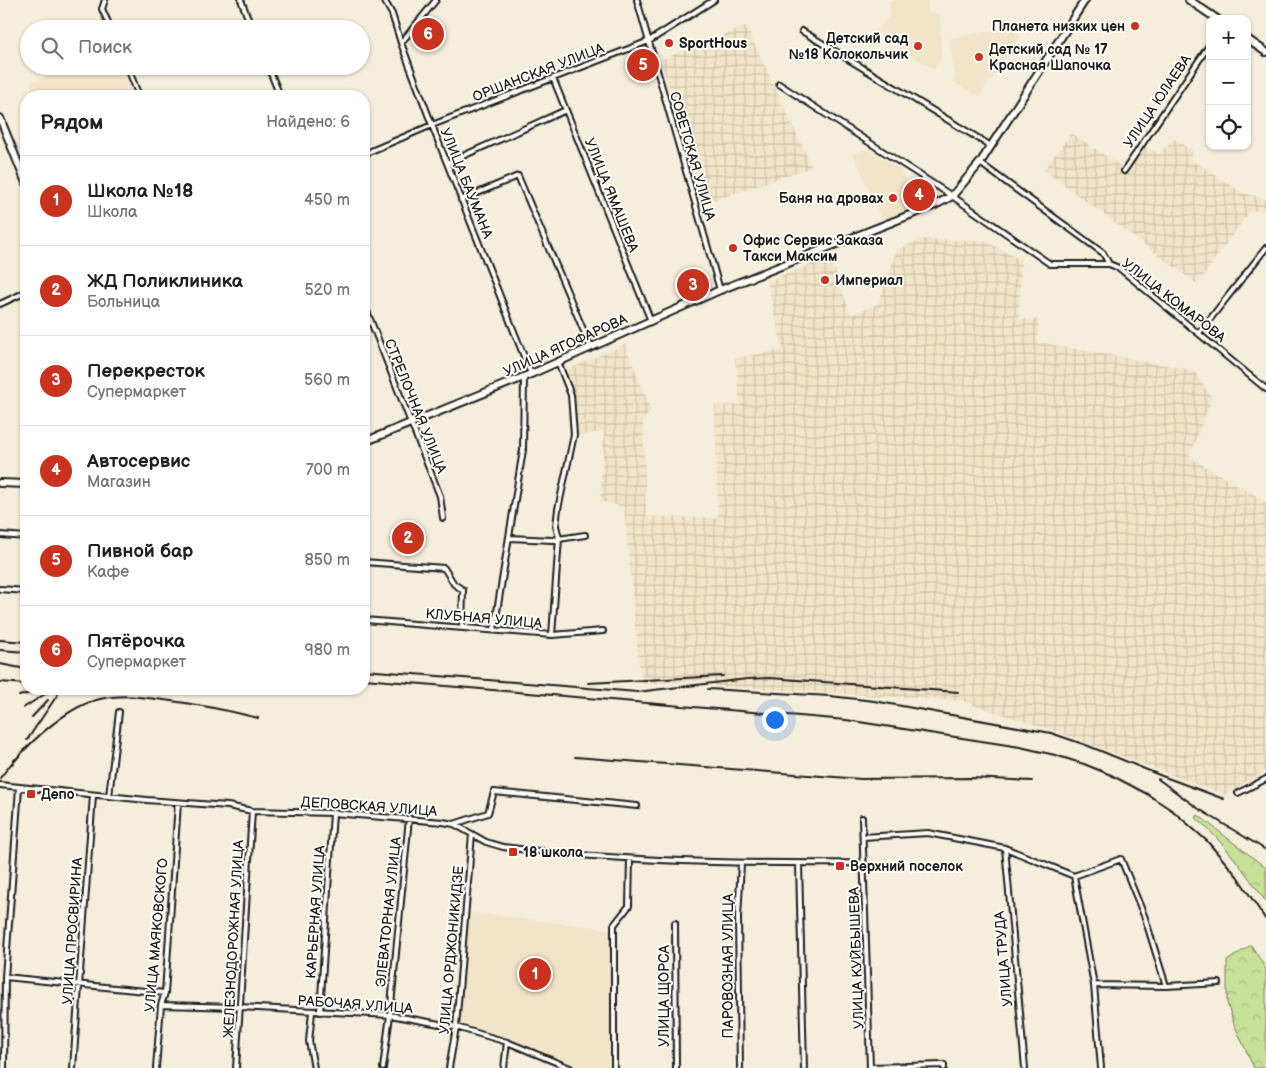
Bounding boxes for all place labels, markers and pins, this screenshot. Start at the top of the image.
pin: 6 [412,15,444,53]
place label: Планета низких цен [992,18,1125,35]
marker: Планета низких цен [1129,20,1141,32]
place label: Детский сад №18 Колокольчик [789,30,909,63]
place label: SportHous [679,35,747,52]
marker: SportHous [663,37,675,49]
marker: Детский сад №18 Колокольчик [912,40,924,52]
place label: Детский сад № 17 Красная Шапочка [989,41,1112,74]
pin: 5 [627,46,659,84]
marker: Детский сад № 17 Красная Шапочка [973,51,985,63]
pin: 4 [903,176,935,214]
place label: Баня на дровах [779,190,884,207]
marker: Баня на дровах [887,192,899,204]
place label: Офис Сервис Заказа Такси Максим [743,232,884,265]
marker: Офис Сервис Заказа Такси Максим [727,242,739,254]
pin: 3 [677,266,709,304]
place label: Империал [835,272,903,289]
marker: Империал [819,274,831,286]
pin: 2 [392,519,424,557]
place label: Депо [41,786,75,803]
marker: Депо [25,788,37,800]
place label: 18 школа [523,844,584,861]
marker: 18 школа [507,846,519,858]
place label: Верхний поселок [850,858,963,875]
marker: Верхний поселок [834,860,846,872]
pin: 1 [519,955,551,993]

